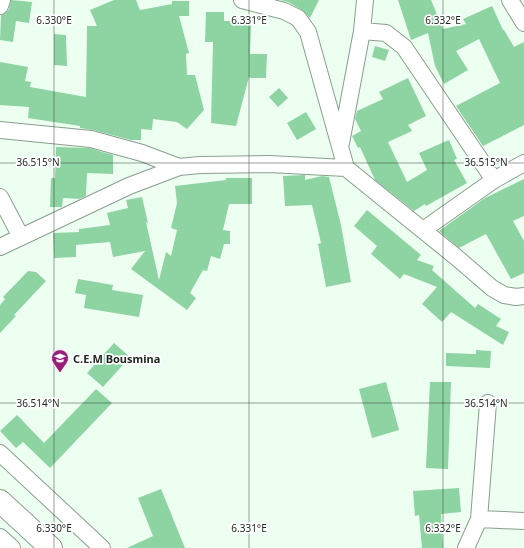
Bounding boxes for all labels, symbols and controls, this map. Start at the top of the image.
text: 6.330°E [36,13,72,27]
text: 6.331°E [231,13,267,27]
text: 6.332°E [425,13,461,27]
text: 36.515°N [16,155,60,169]
text: 36.515°N [464,155,508,169]
school or university icon: C.E.M Bousmina [50,348,70,373]
place label: C.E.M Bousmina [73,351,160,366]
text: 36.514°N [16,396,60,410]
text: 36.514°N [464,396,508,410]
text: 6.330°E [36,521,72,535]
text: 6.331°E [231,521,267,535]
text: 6.332°E [425,521,461,535]

